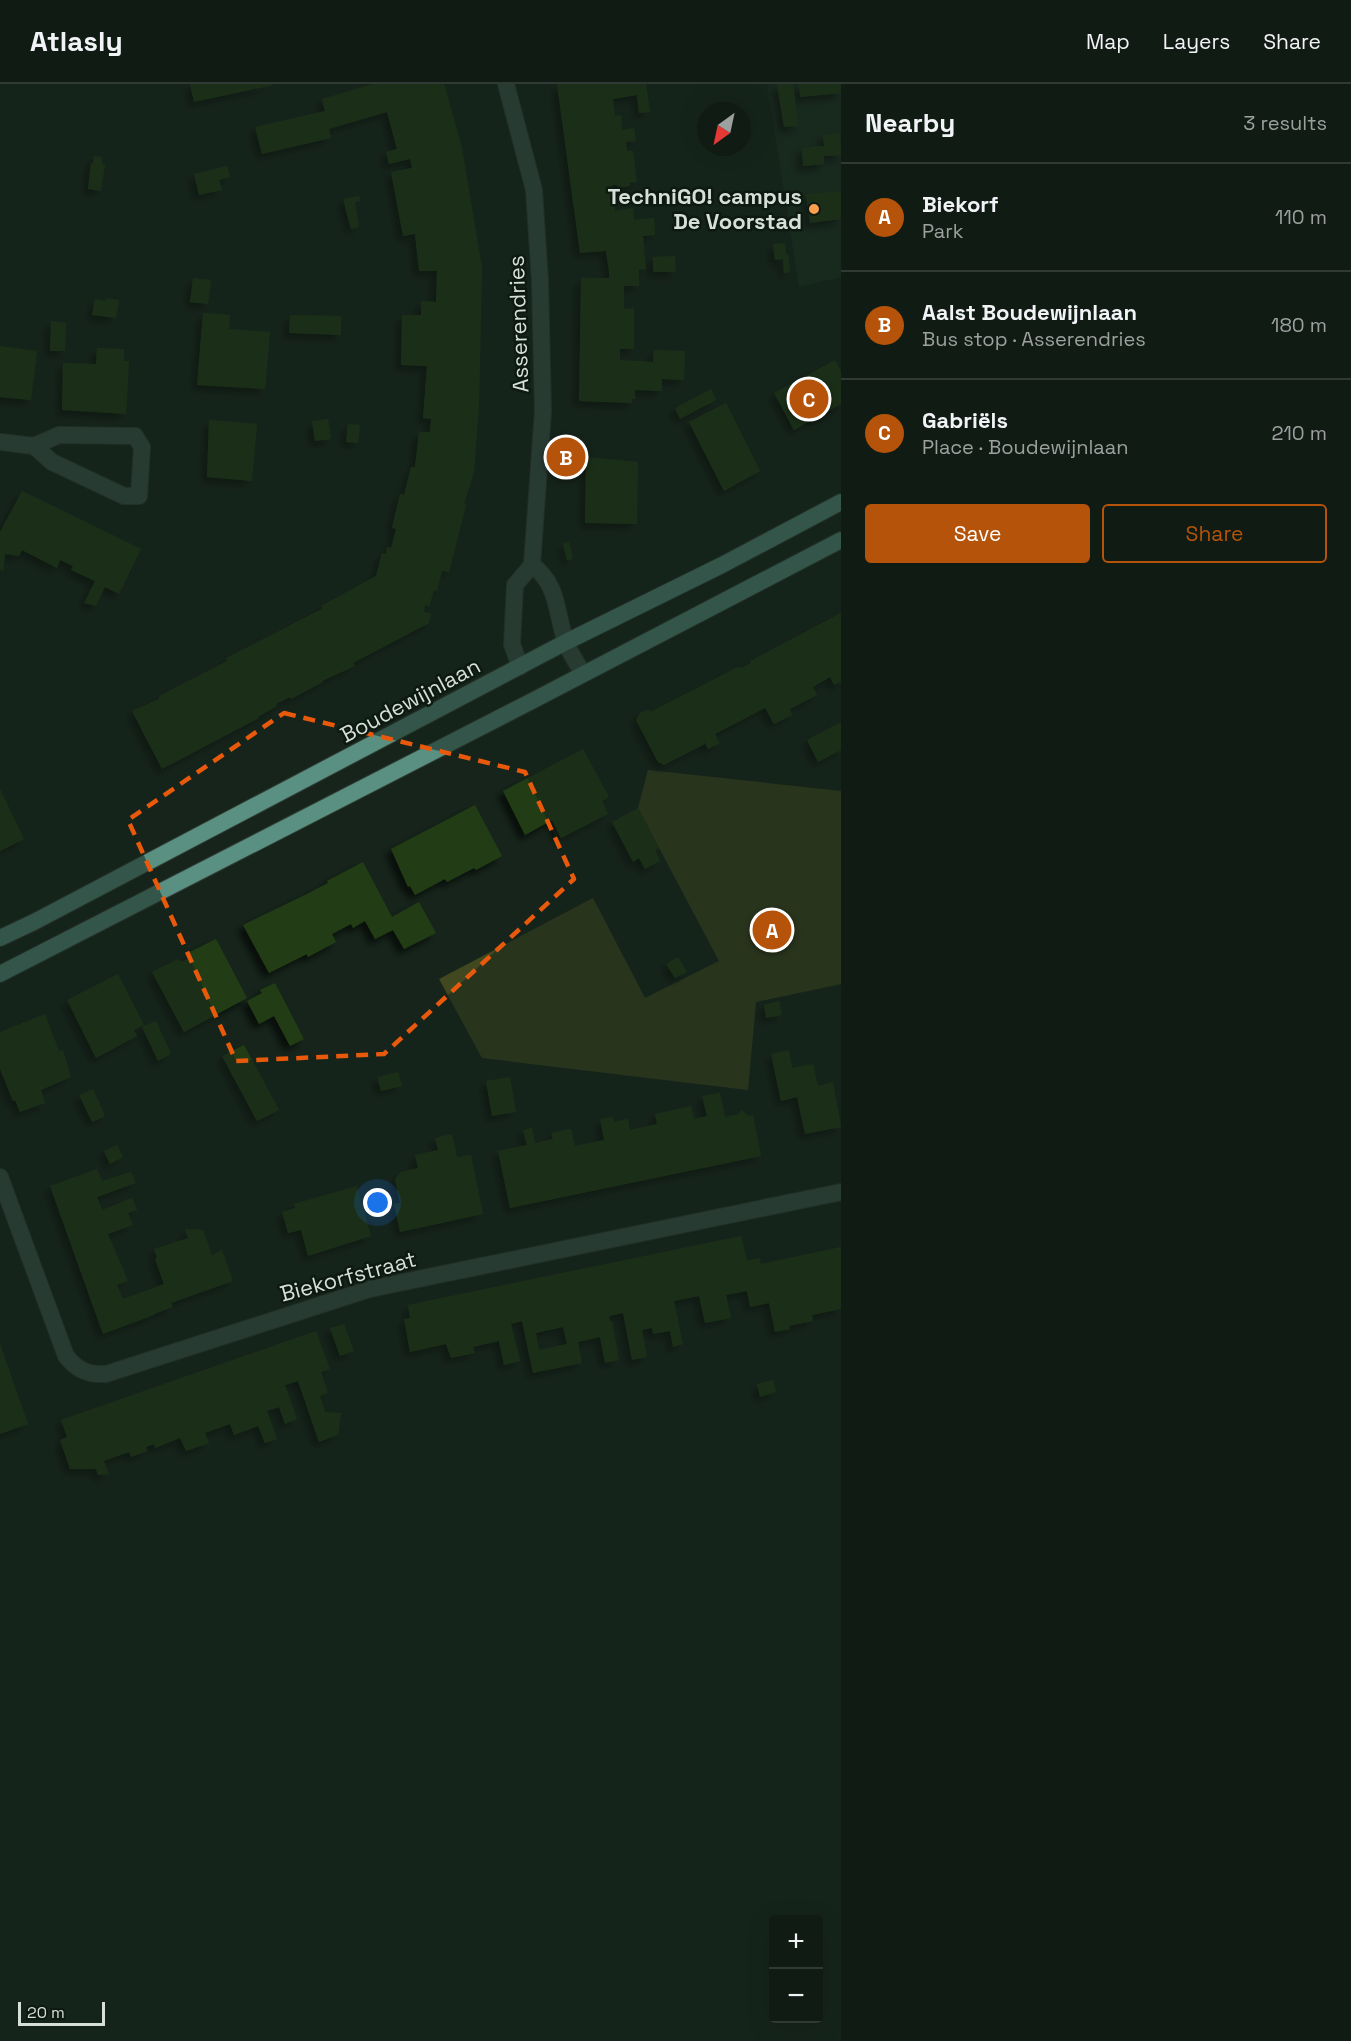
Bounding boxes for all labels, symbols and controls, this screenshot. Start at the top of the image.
text: Atlasly [30,23,123,59]
text: Map [1086,28,1130,55]
text: Layers [1163,28,1230,55]
text: Share [1263,28,1321,55]
north arrow [697,102,751,156]
text: Nearby [865,106,955,140]
text: 3 results [1243,110,1327,136]
place label: TechniGO! campus De Voorstad [607,182,802,235]
text: Biekorf [922,190,999,218]
marker: TechniGO! campus De Voorstad [807,202,821,216]
text: A [878,204,891,230]
text: 110 m [1275,204,1327,230]
text: Park [922,218,964,244]
street label: Asserendries [502,255,534,393]
text: Aalst Boudewijnlaan [922,298,1137,326]
text: B [878,312,891,338]
text: 180 m [1271,312,1327,338]
text: Bus stop · Asserendries [922,326,1146,352]
pin: C [790,376,828,422]
text: Gabriëls [922,406,1008,434]
text: C [878,420,891,446]
text: 210 m [1271,420,1327,446]
pin: B [546,434,586,479]
text: Place · Boudewijnlaan [922,434,1129,460]
button: Save [865,504,1090,563]
button: Share [1102,504,1327,563]
street label: Boudewijnlaan [335,651,485,749]
pin: A [752,908,792,952]
your location [363,1188,392,1217]
street label: Biekorfstraat [277,1244,419,1308]
map controls [769,1915,823,2023]
button: + [769,1915,823,1969]
button: − [769,1969,823,2023]
scale bar [18,1999,105,2026]
text: 20 m [27,2002,65,2023]

